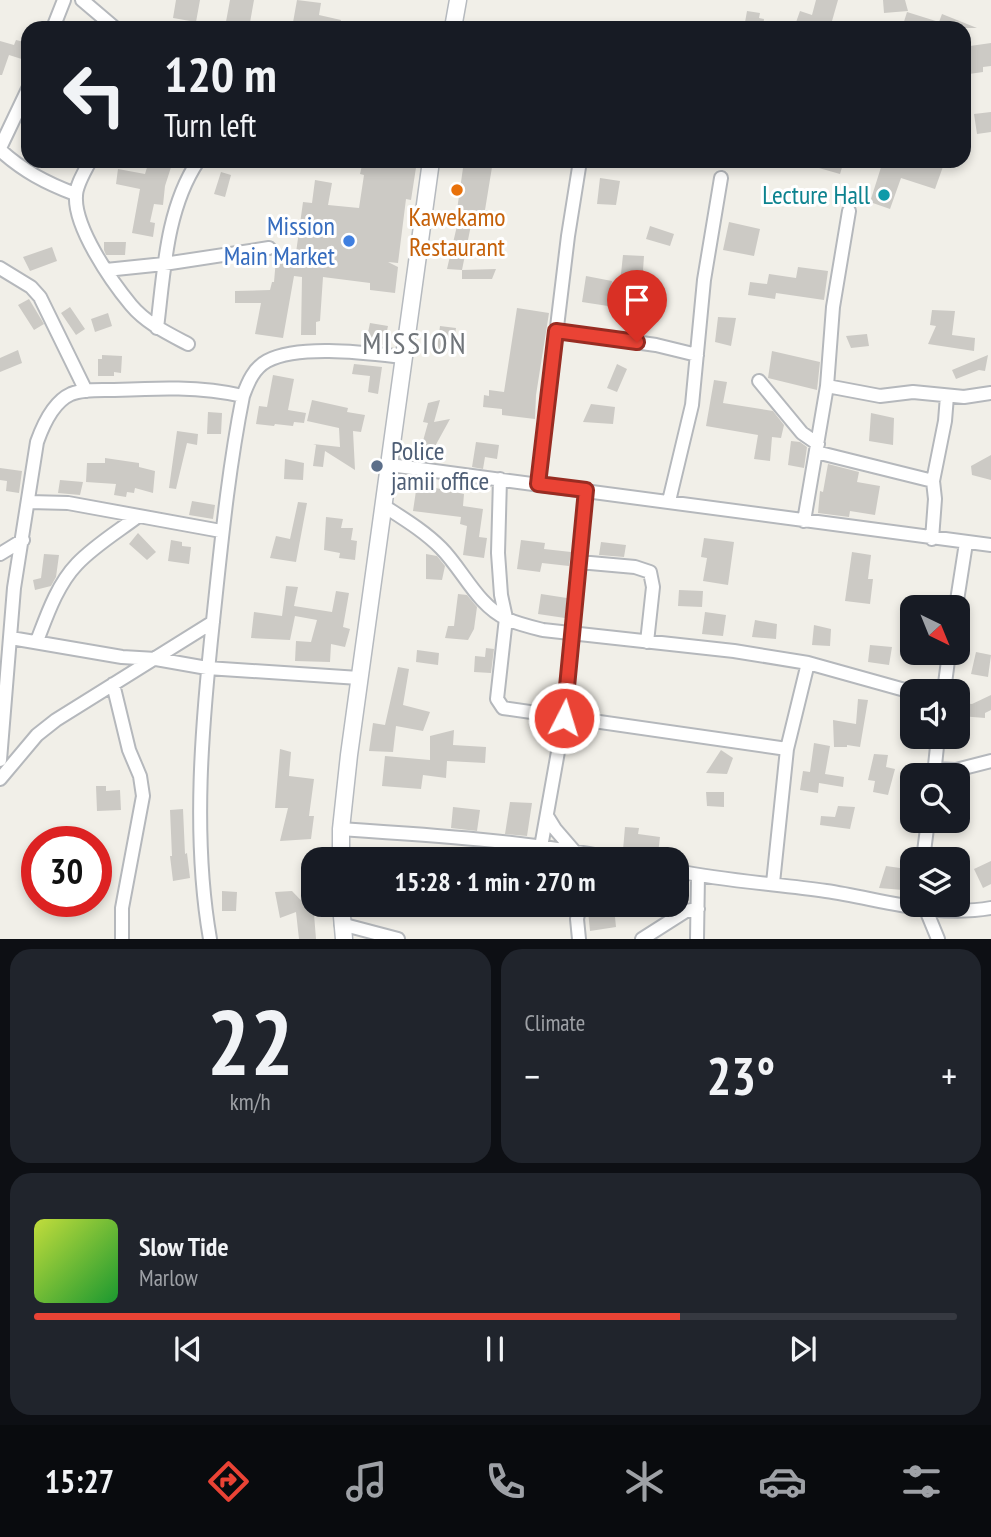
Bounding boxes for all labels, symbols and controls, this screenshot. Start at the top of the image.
text: 120 m [164,42,277,106]
icon: left [49,49,140,140]
text: Turn left [164,104,256,146]
place label: Lecture Hall [762,178,870,211]
marker: Kawekamo Restaurant [449,182,465,198]
marker: Lecture Hall [876,187,892,203]
place label: Kawekamo Restaurant [408,200,506,263]
place label: Mission Main Market [224,209,335,272]
marker: Mission Main Market [341,233,357,249]
pin [607,270,667,342]
icon: arrive [618,281,656,319]
district label: MISSION [362,323,468,362]
place label: Police jamii office [391,434,489,497]
marker: Police jamii office [369,458,385,474]
north arrow [900,595,970,665]
map controls [900,595,970,917]
button: sound [900,679,970,749]
position arrow [527,681,601,755]
button: search [900,763,970,833]
speed limit sign: 30 [21,826,112,917]
button: layers [900,847,970,917]
text: 15:28 · 1 min · 270 m [395,865,595,898]
text: 22 [207,982,294,1100]
text: Climate [525,1008,585,1037]
text: 23° [706,1042,775,1109]
text: − [525,1051,540,1100]
text: + [941,1051,957,1100]
text: km/h [230,1087,271,1116]
text: Slow Tide [139,1230,229,1263]
text: Marlow [139,1263,198,1292]
icon: previous [169,1330,207,1368]
icon: pause [476,1330,514,1368]
icon: next [784,1330,822,1368]
icon: directions [204,1457,253,1506]
icon: music [342,1457,391,1506]
icon: phone [481,1457,530,1506]
icon: climate [620,1457,669,1506]
icon: car [758,1457,807,1506]
icon: filters [897,1457,946,1506]
text: 15:27 [45,1460,114,1502]

